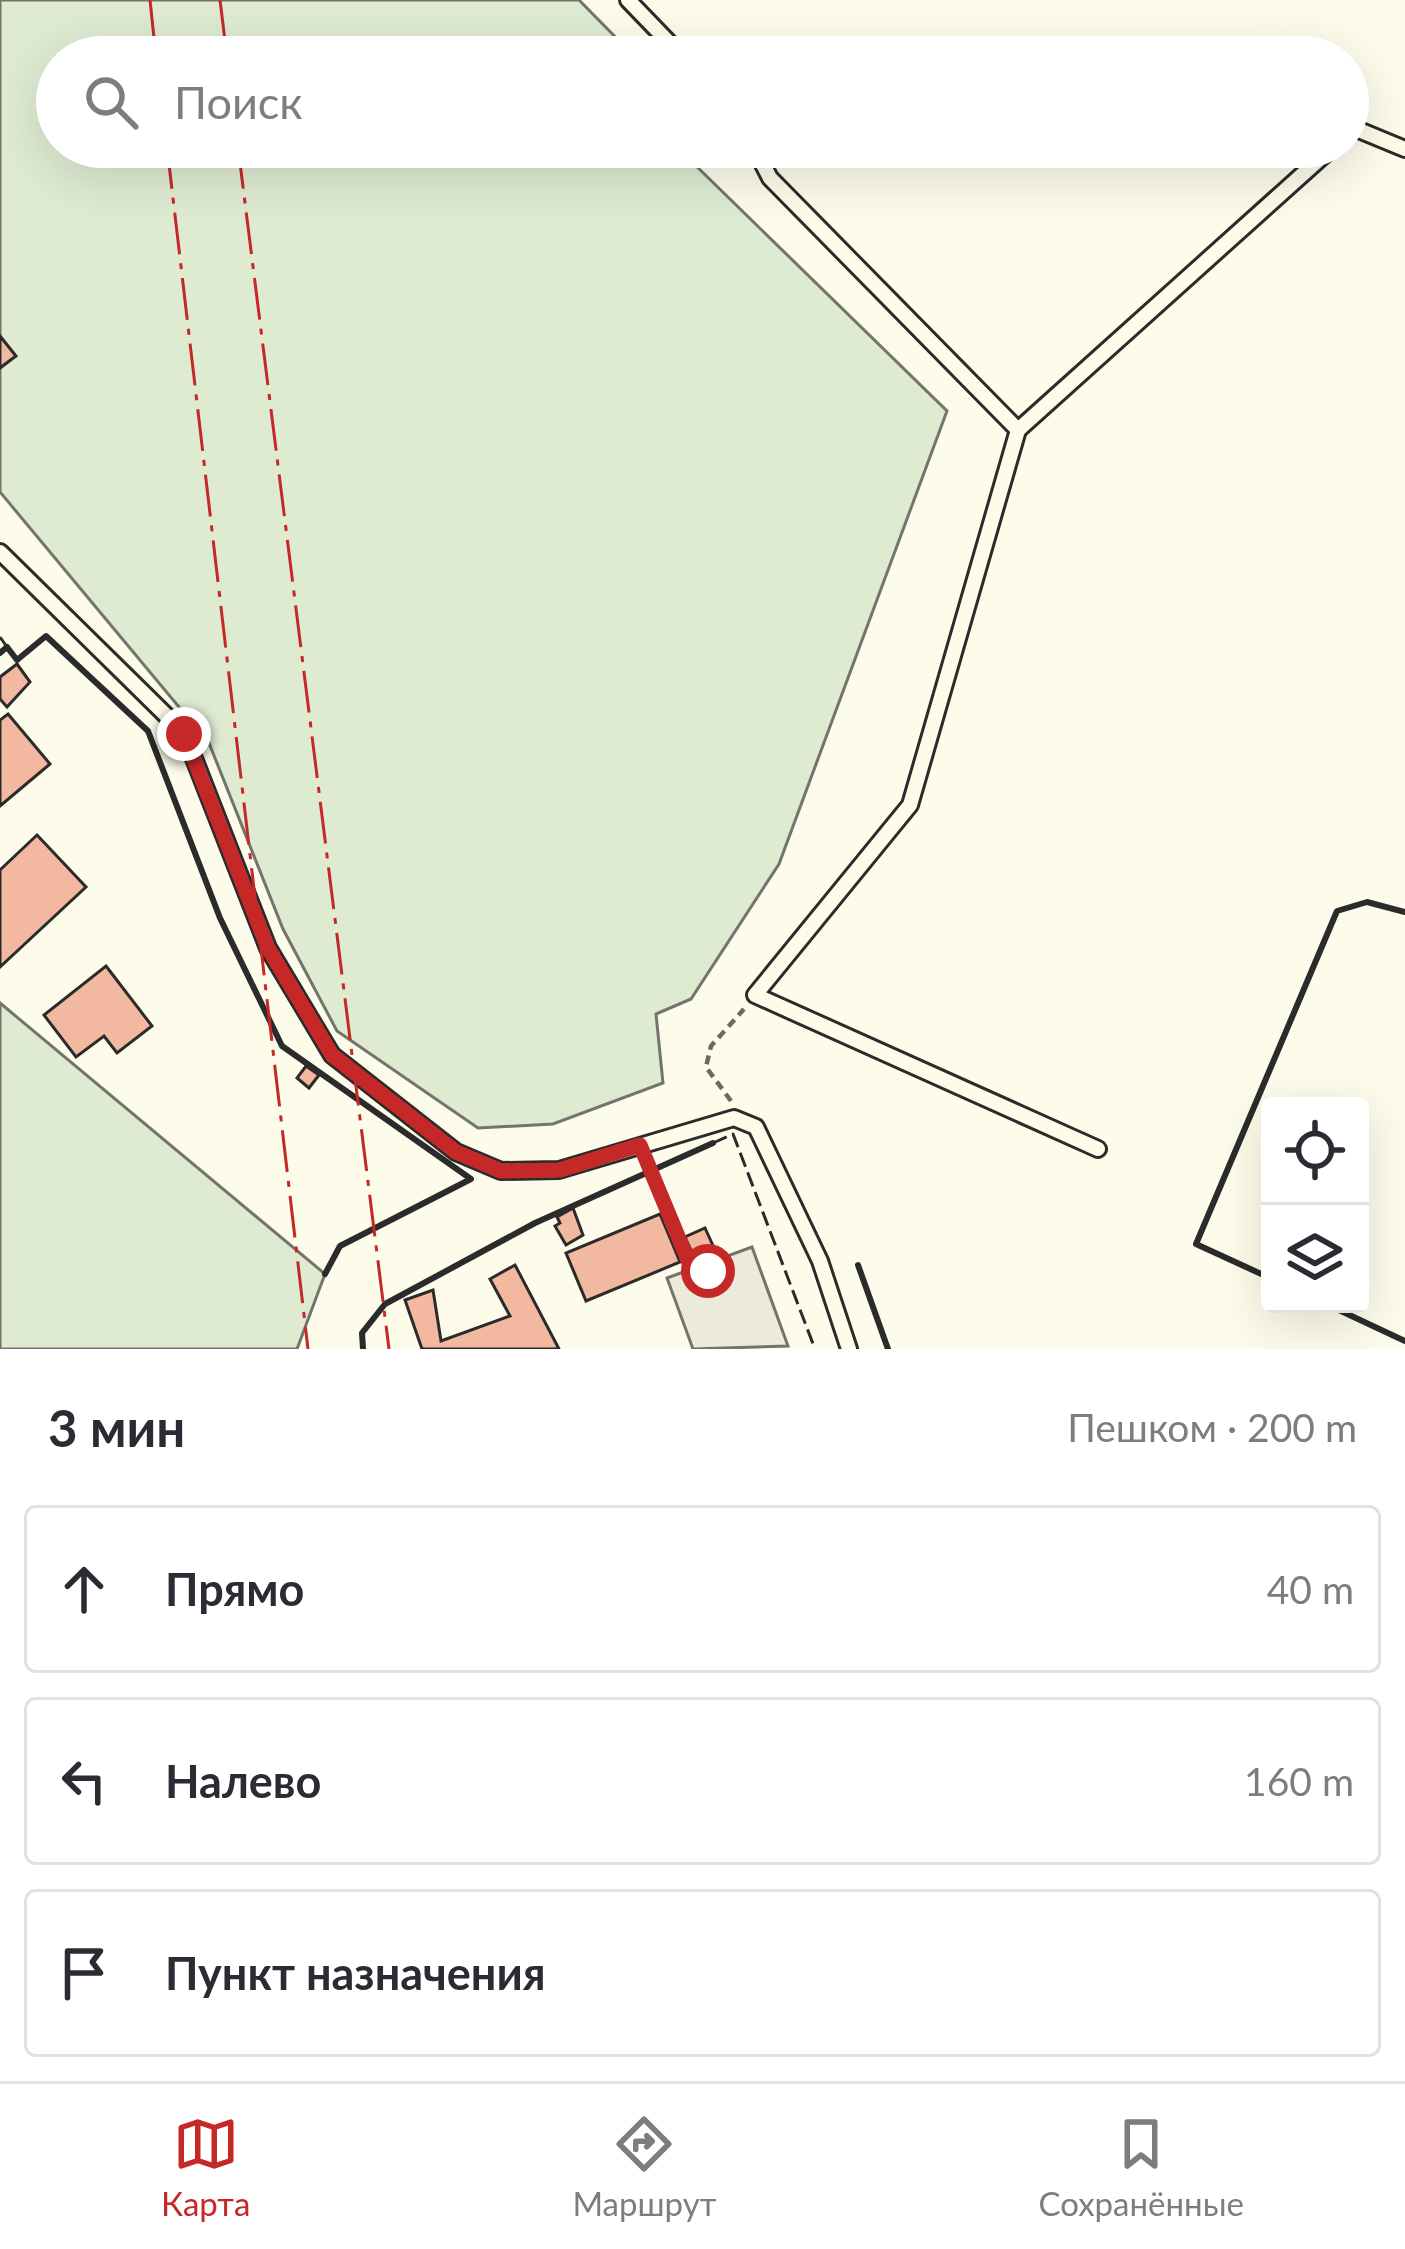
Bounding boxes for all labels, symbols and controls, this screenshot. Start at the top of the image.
search box [36,36,1369,168]
icon: search [78,69,144,135]
text: Поиск [174,75,303,129]
route end [157,707,211,761]
map controls [1261,1097,1369,1313]
button: locate [1261,1097,1369,1205]
button: layers [1261,1205,1369,1313]
route start [681,1244,735,1298]
text: 3 мин [48,1397,185,1458]
text: Пешком · 200 m [1067,1404,1357,1450]
icon: ahead [51,1556,117,1622]
text: Прямо [165,1562,304,1616]
text: 40 m [1267,1566,1354,1612]
icon: left [51,1748,117,1814]
text: Налево [165,1754,321,1808]
text: 160 m [1244,1758,1354,1804]
icon: arrive [51,1940,117,2006]
text: Пункт назначения [165,1946,546,2000]
tab: Карта [161,2111,250,2223]
tab: Маршрут [572,2111,716,2223]
tab: Сохранённые [1038,2111,1244,2223]

